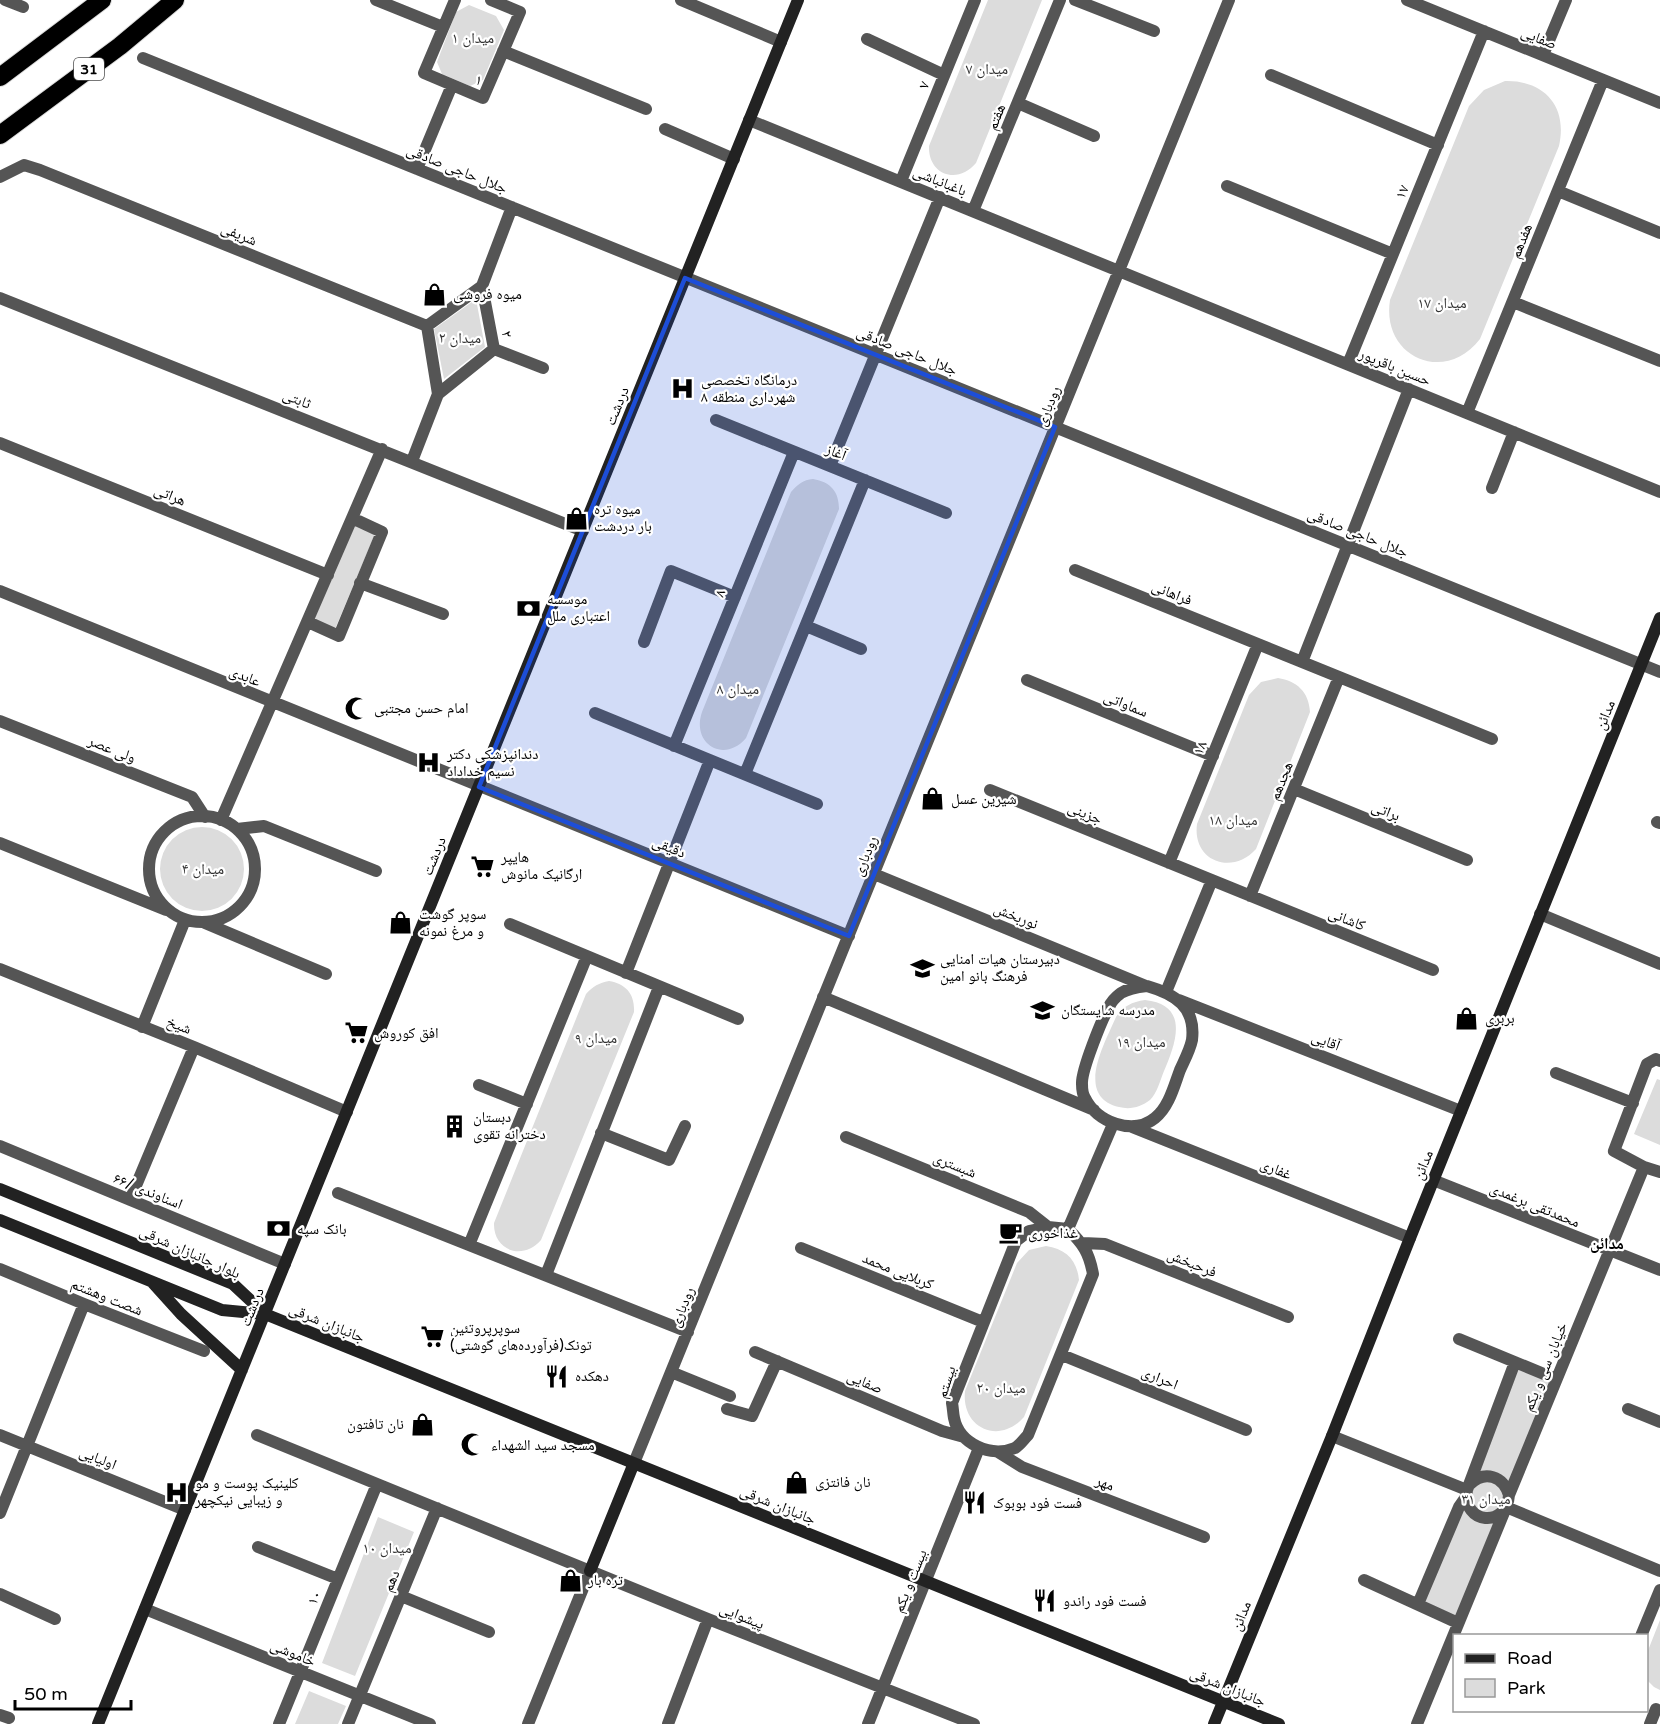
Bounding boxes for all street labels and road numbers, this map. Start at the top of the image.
street label: صفایی [1518,23,1559,54]
road number: 31 [74,58,104,80]
street label: ۱ [473,70,485,90]
street label: ۷ [914,78,934,92]
street label: هفتم [983,101,1010,133]
street label: جلال حاجی صادقی [404,141,510,198]
street label: باغبانباشی [910,162,969,201]
street label: ۱۷ [1391,182,1413,202]
street label: شریفی [218,219,260,250]
street label: هفدهم [1506,221,1537,261]
street label: جلال حاجی صادقی [854,323,960,380]
street label: ۲ [498,329,517,339]
street label: حسین باقرپور [1355,344,1434,391]
street label: رودباری [1032,383,1065,429]
street label: دردشت [601,384,633,428]
street label: ثابتی [280,385,314,414]
street label: آغاز [822,439,850,465]
street label: هراتی [151,481,189,510]
street label: جلال حاجی صادقی [1305,505,1411,562]
street label: فراهانی [1149,577,1195,610]
street label: ۸ [710,586,730,600]
street label: عابدی [226,662,264,691]
street label: سماواتی [1101,687,1151,722]
street label: مدائن [1591,697,1620,733]
street label: ولی عصر [84,731,138,768]
street label: ۱۸ [1189,738,1211,758]
street label: هجدهم [1265,759,1298,803]
street label: براتی [1369,797,1403,826]
street label: جزینی [1065,798,1105,829]
street label: دقیقی [649,832,688,863]
street label: رودباری [849,833,882,879]
street label: دردشت [418,834,450,878]
street label: نوربخش [991,899,1041,934]
street label: کاشانی [1326,904,1368,935]
street label: شیخ [164,1012,194,1039]
street label: آقایی [1309,1027,1344,1056]
street label: مدائن [1409,1147,1438,1183]
street label: شبستری [930,1148,979,1183]
street label: غفاری [1257,1155,1295,1184]
street label: اسناوندی /۶۶ [110,1169,185,1214]
street label: محمدتقی برغمدی [1487,1179,1583,1232]
street label: بلوار جانبازان شرقی [136,1222,243,1283]
street label: فرحبخش [1164,1245,1219,1282]
street label: کربلایی محمد [859,1249,936,1294]
street label: شصت وهشتم [68,1274,146,1320]
street label: رودباری [666,1284,699,1330]
street label: دردشت [236,1285,268,1329]
street label: جانبازان شرقی [286,1300,368,1347]
street label: خیابان سی و یکم [1519,1319,1572,1414]
street label: احراری [1139,1363,1181,1394]
street label: بیستم [932,1364,961,1401]
street label: صفایی [844,1367,885,1398]
street label: اولیایی [76,1442,119,1474]
street label: مهر [1092,1471,1117,1495]
street label: جانبازان شرقی [737,1482,819,1529]
street label: بیست و یکم [889,1547,932,1616]
street label: دهم [379,1568,404,1595]
street label: ۱۰ [303,1588,325,1608]
street label: مدائن [1227,1598,1256,1634]
street label: پیشوایی [717,1599,767,1634]
street label: خاموشی [267,1636,319,1671]
street label: جانبازان شرقی [1187,1664,1269,1711]

